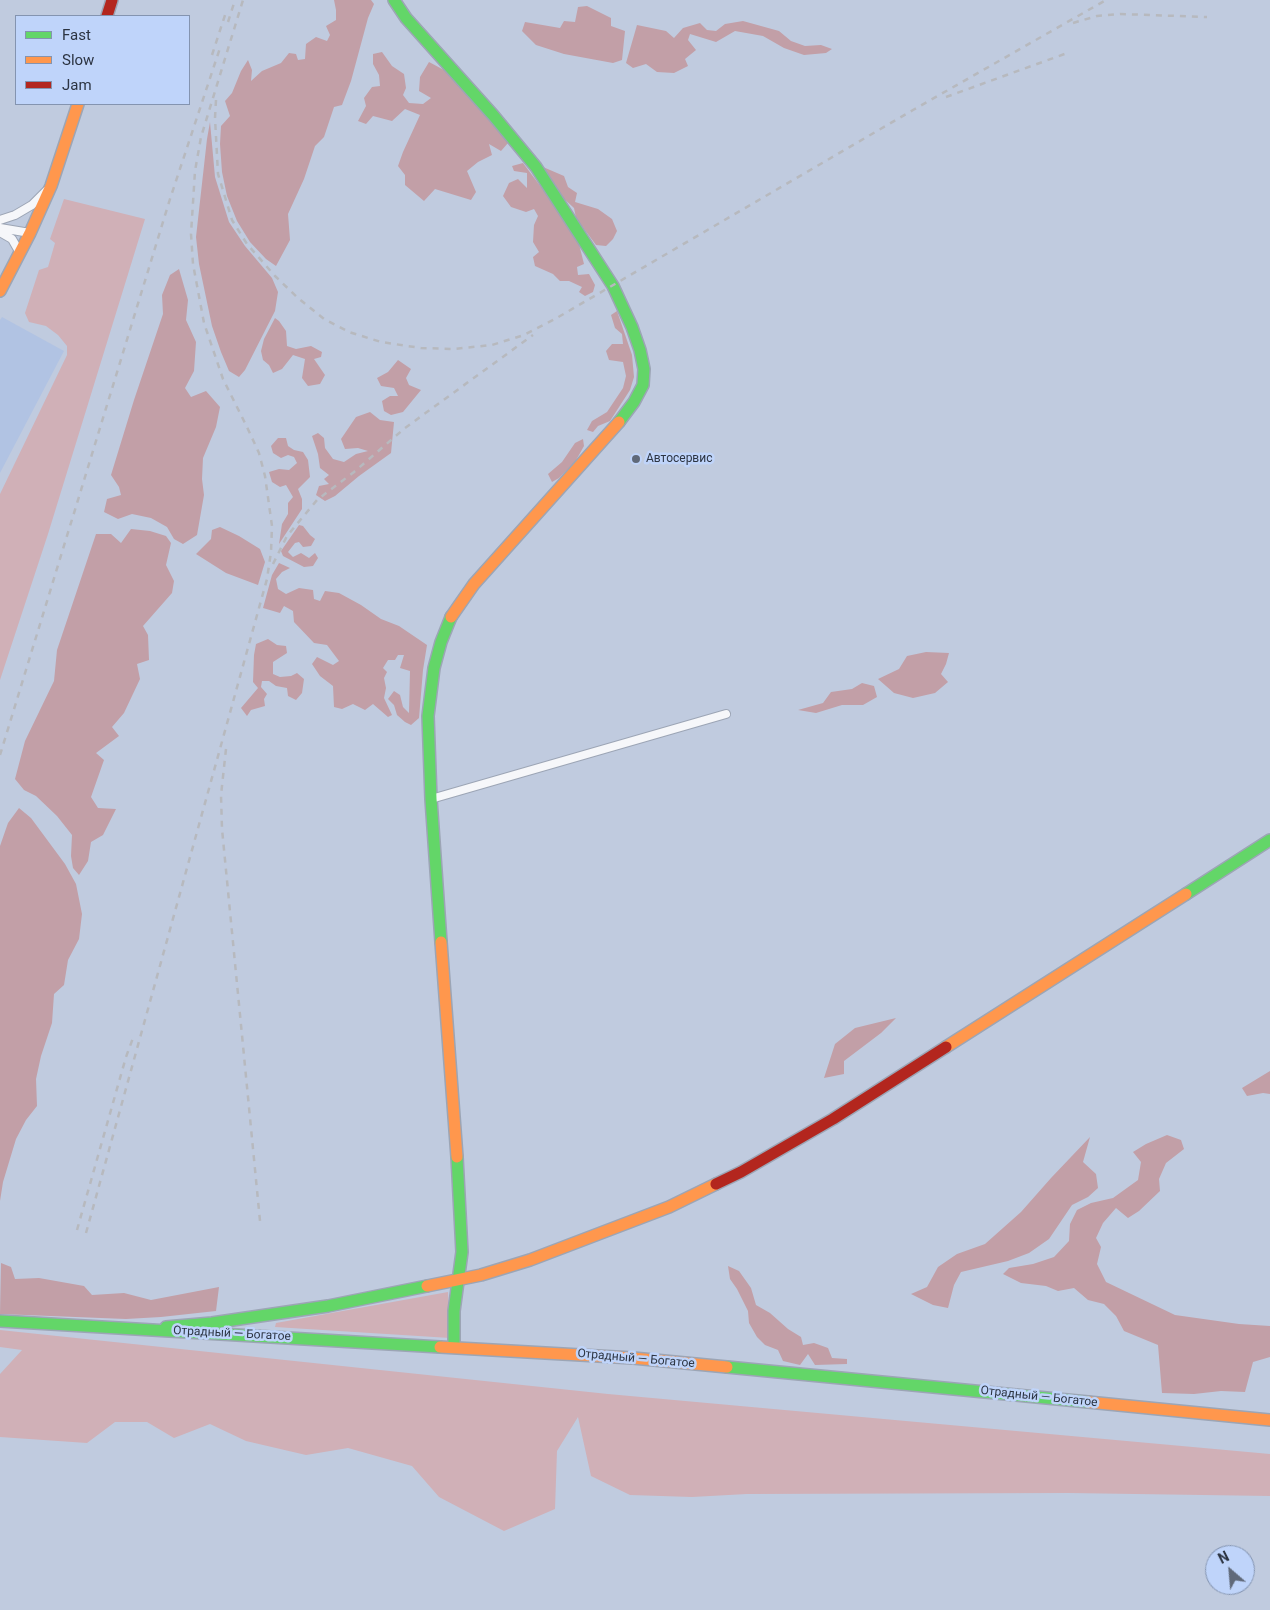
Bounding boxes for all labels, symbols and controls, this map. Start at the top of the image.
legend [15,15,190,105]
text: Fast [62,26,91,44]
text: Slow [62,51,94,69]
text: Jam [62,76,92,94]
place label: Автосервис [646,452,712,466]
marker: Автосервис [630,453,642,465]
street label: Отрадный — Богатое [173,1324,291,1344]
street label: Отрадный — Богатое [577,1347,695,1371]
street label: Отрадный — Богатое [980,1384,1098,1410]
north arrow [1205,1545,1255,1595]
text: N [1216,1548,1232,1567]

